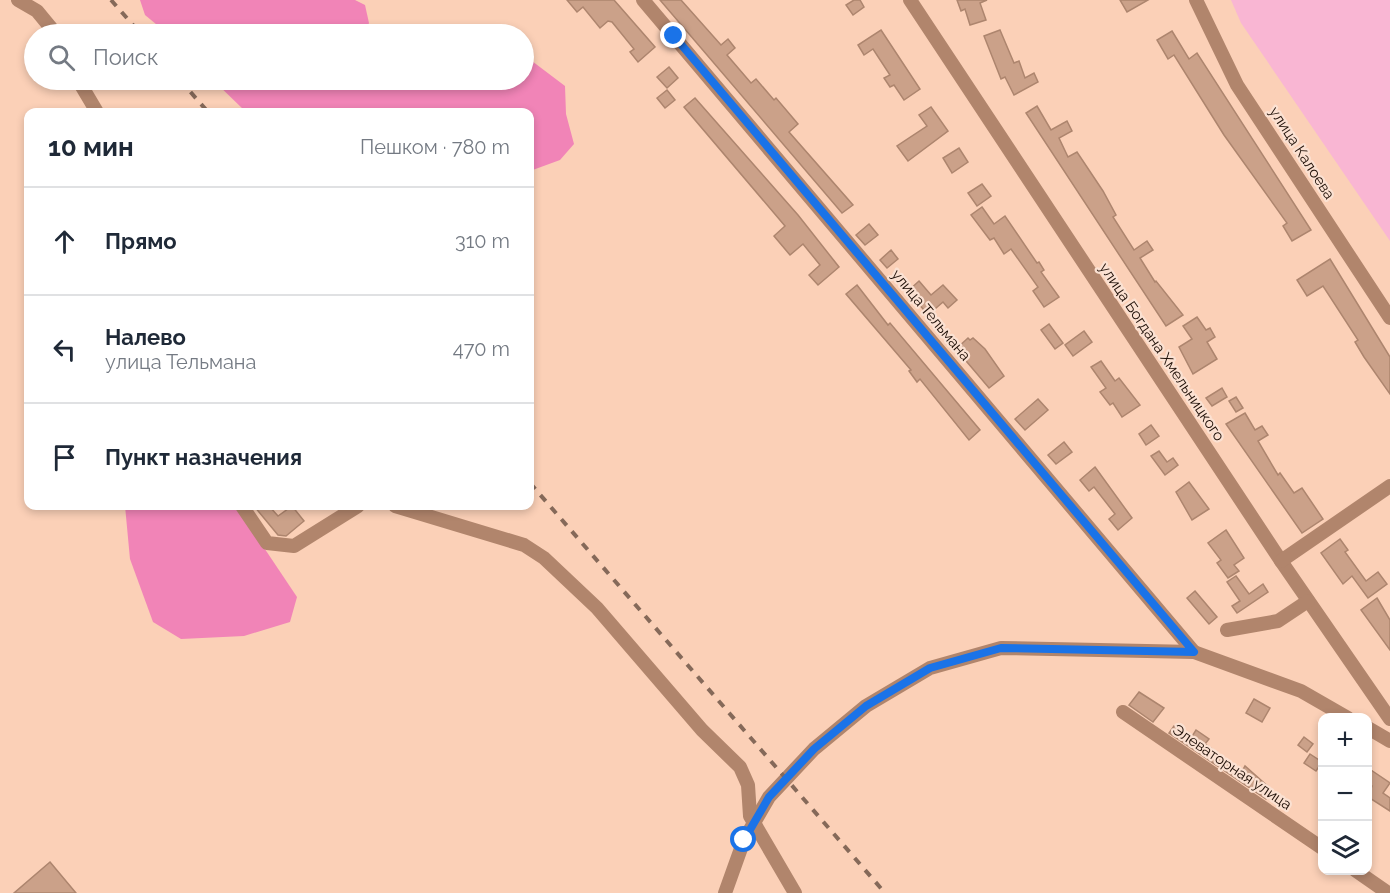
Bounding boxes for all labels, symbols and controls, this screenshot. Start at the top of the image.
route end [660,22,686,48]
search box [24,24,534,90]
icon: search [45,41,78,74]
text: Поиск [93,44,158,70]
street label: улица Калоева [1265,103,1339,203]
text: 10 мин [48,132,134,162]
text: Пешком · 780 m [360,135,510,159]
icon: ahead [48,225,81,258]
text: Прямо [105,228,177,254]
text: 310 m [455,229,510,253]
street label: улица Богдана Хмельницкого [1096,260,1228,445]
street label: улица Тельмана [888,266,974,364]
text: Налево [105,324,186,350]
icon: left [48,333,81,366]
text: 470 m [453,337,510,361]
text: улица Тельмана [105,350,256,374]
icon: arrive [48,441,81,474]
text: Пункт назначения [105,444,302,470]
map controls [1318,713,1372,875]
button: + [1318,713,1372,767]
street label: Элеваторная улица [1169,720,1295,814]
button: − [1318,767,1372,821]
button: layers [1318,821,1372,875]
route start [730,826,756,852]

